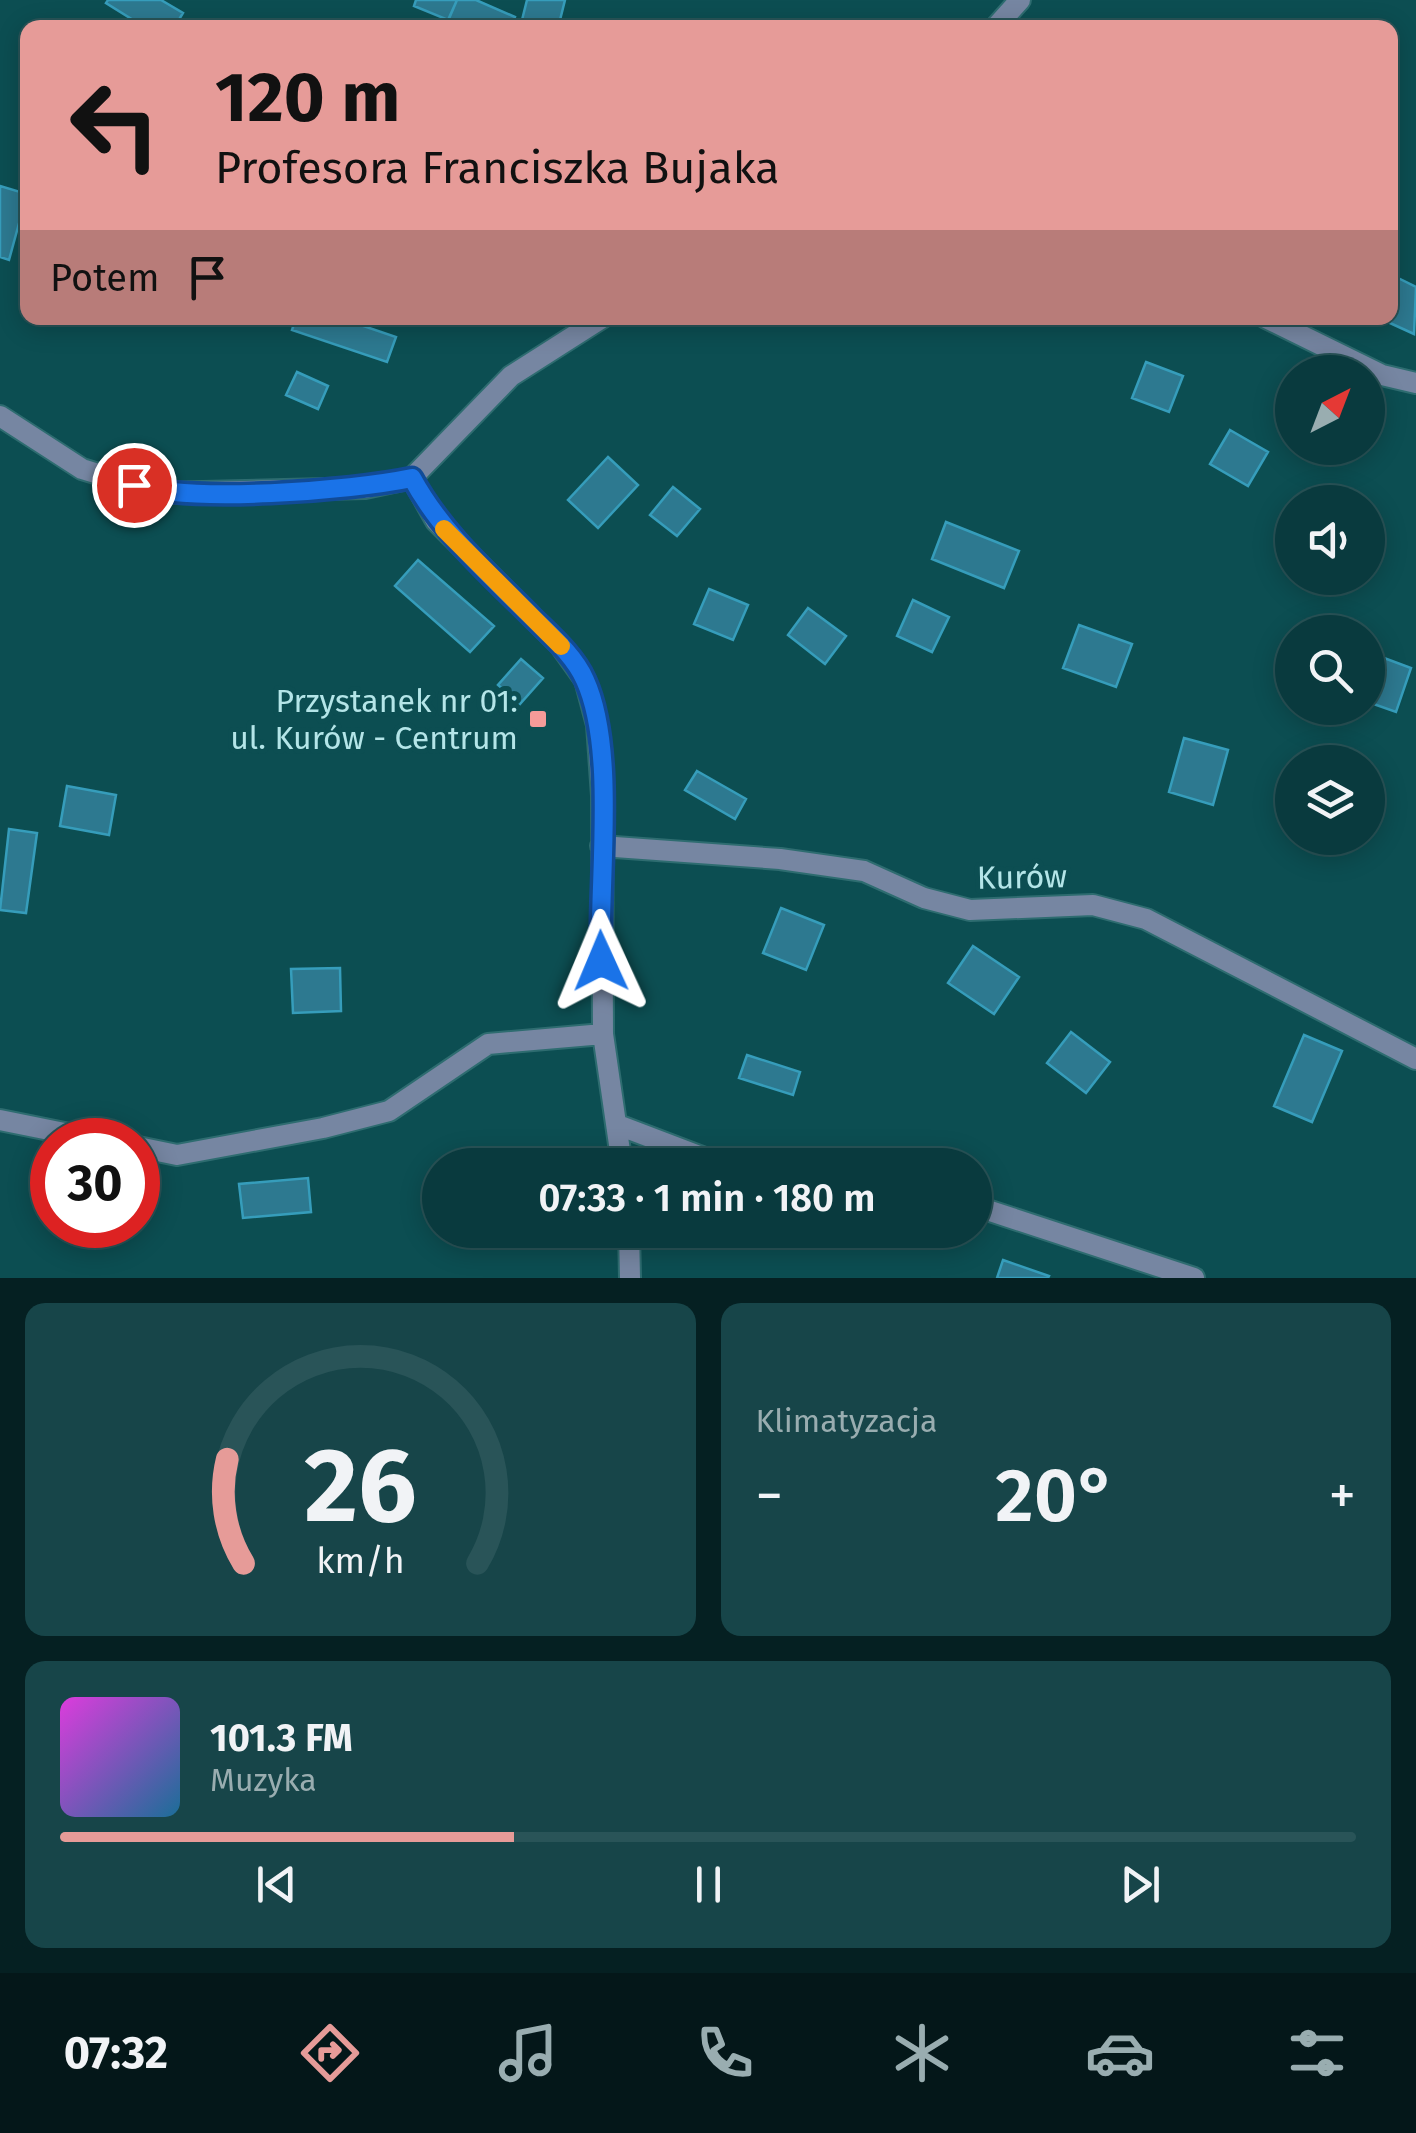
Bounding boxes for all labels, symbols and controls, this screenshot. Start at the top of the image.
text: 120 m [215,56,400,140]
icon: left [50,60,180,190]
text: Profesora Franciszka Bujaka [215,141,779,195]
icon: arrive [180,250,235,305]
text: Potem [50,255,160,301]
north arrow [1275,355,1385,465]
map controls [1275,355,1385,855]
pin [92,443,177,528]
icon: arrive [107,458,162,513]
button: sound [1275,485,1385,595]
button: search [1275,615,1385,725]
place label: Przystanek nr 01: ul. Kurów - Centrum [230,682,518,757]
marker: Przystanek nr 01: ul. Kurów - Centrum [527,708,549,730]
button: layers [1275,745,1385,855]
street label: Kurów [977,857,1067,897]
position arrow [549,909,653,1013]
speed limit sign: 30 [30,1118,160,1248]
text: 07:33 · 1 min · 180 m [538,1175,876,1221]
text: Klimatyzacja [756,1402,937,1440]
text: 26 [304,1424,416,1549]
text: 20° [995,1451,1116,1541]
text: − [756,1463,783,1529]
text: + [1329,1463,1356,1529]
text: km/h [316,1540,404,1582]
text: 101.3 FM [210,1715,353,1761]
text: Muzyka [210,1761,317,1799]
icon: previous [249,1857,304,1912]
icon: pause [681,1857,736,1912]
icon: next [1113,1857,1168,1912]
icon: directions [295,2018,365,2088]
icon: music [493,2018,563,2088]
icon: phone [690,2018,760,2088]
icon: climate [887,2018,957,2088]
icon: car [1085,2018,1155,2088]
icon: filters [1282,2018,1352,2088]
text: 07:32 [64,2026,168,2080]

